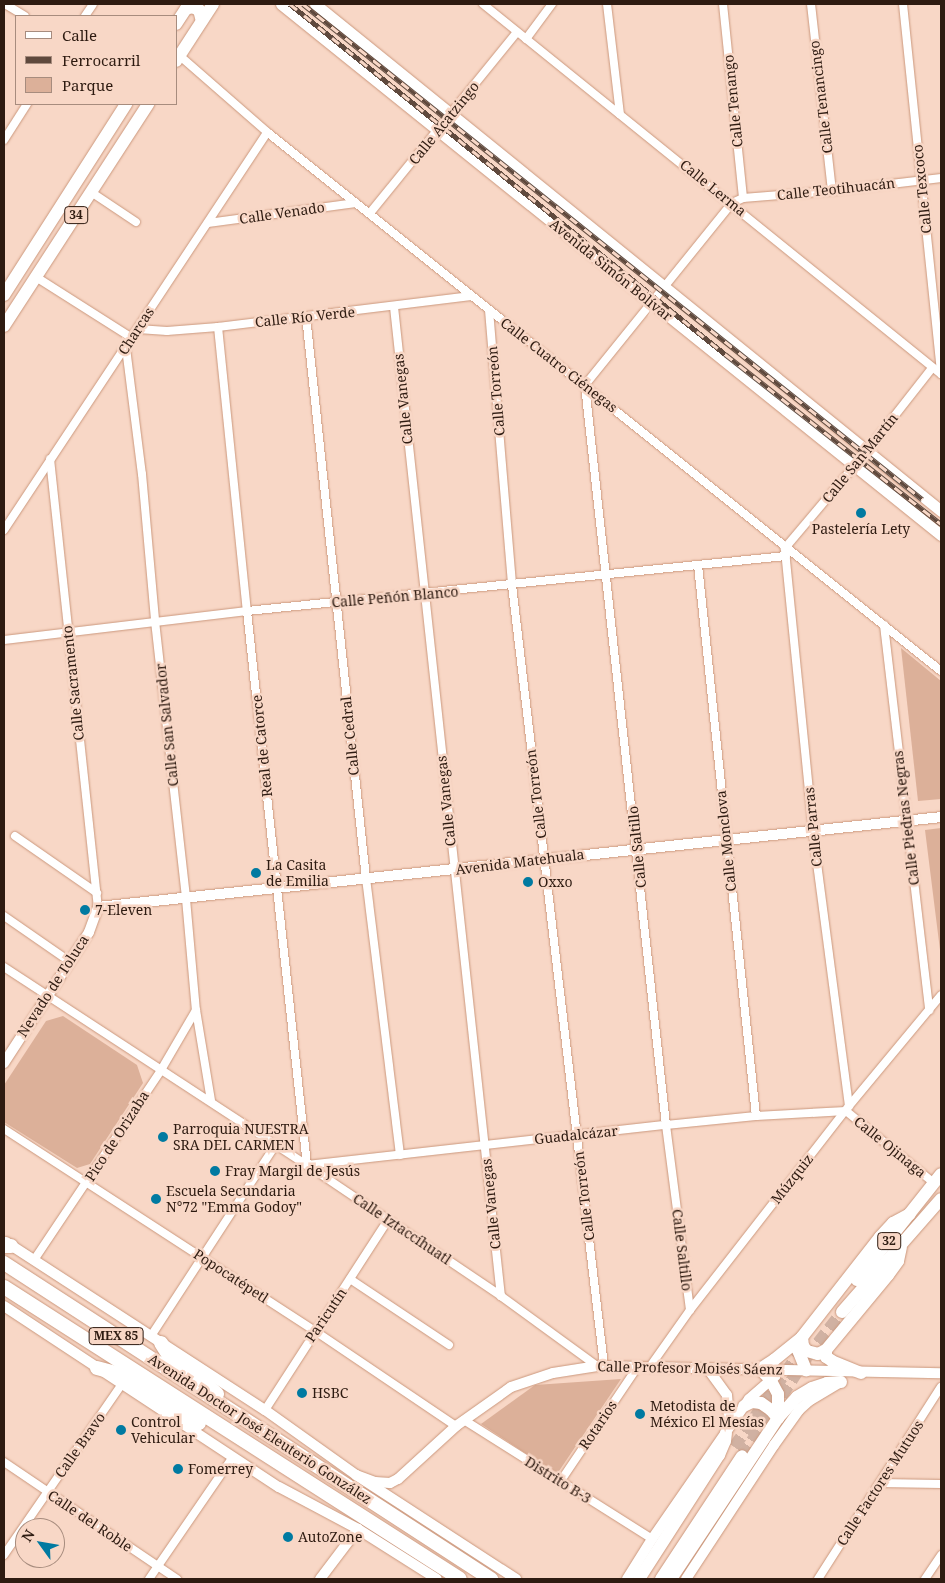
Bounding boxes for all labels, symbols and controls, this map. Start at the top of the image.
legend [15,15,178,105]
text: Calle [62,25,97,45]
street label: Calle Tenancingo [806,40,836,154]
text: Ferrocarril [62,50,140,70]
street label: Calle Tenango [720,54,746,148]
text: Parque [62,75,113,95]
street label: Calle Acatzingo [405,78,483,168]
street label: Calle Texcoco [909,144,935,234]
street label: Calle Lerma [677,156,749,220]
street label: Calle Teotihuacán [776,174,896,204]
street label: Calle Venado [238,199,326,227]
road number: 34 [64,206,88,224]
street label: Avenida Simón Bolívar [546,215,676,325]
street label: Calle Río Verde [254,303,356,331]
street label: Charcas [115,304,157,358]
street label: Calle Cuatro Ciénegas [497,314,621,416]
street label: Calle Torreón [484,345,508,437]
street label: Calle Vanegas [390,353,416,445]
street label: Calle San Martín [819,410,901,506]
marker: Pastelería Lety [855,507,867,519]
place label: Pastelería Lety [812,521,910,537]
street label: Calle Peñón Blanco [331,583,459,611]
street label: Calle Sacramento [59,625,87,741]
street label: Calle San Salvador [152,663,182,787]
street label: Real de Catorce [248,694,276,798]
street label: Calle Cedral [337,696,363,776]
street label: Calle Torreón [522,748,550,840]
street label: Calle Piedras Negras [889,750,923,886]
street label: Calle Vanegas [433,755,459,847]
street label: Calle Parras [800,786,826,868]
street label: Calle Monclova [712,789,740,893]
street label: Calle Saltillo [624,805,650,889]
street label: Avenida Matehuala [455,846,585,878]
place label: La Casita de Emilia [266,857,329,890]
marker: La Casita de Emilia [250,867,262,879]
place label: Oxxo [538,874,573,890]
marker: Oxxo [522,876,534,888]
place label: 7-Eleven [95,902,152,918]
marker: 7-Eleven [79,904,91,916]
street label: Nevado de Toluca [14,932,92,1040]
street label: Pico de Orizaba [82,1088,152,1184]
street label: Calle Ojinaga [851,1113,929,1181]
place label: Parroquia NUESTRA SRA DEL CARMEN [173,1121,309,1154]
street label: Guadalcázar [533,1122,619,1148]
marker: Parroquia NUESTRA SRA DEL CARMEN [157,1131,169,1143]
street label: Calle Torreón [570,1150,598,1242]
street label: Múzquiz [767,1151,817,1207]
street label: Calle Vanegas [478,1158,504,1250]
place label: Fray Margil de Jesús [225,1163,360,1179]
marker: Fray Margil de Jesús [209,1165,221,1177]
place label: Escuela Secundaria N°72 "Emma Godoy" [166,1183,302,1216]
street label: Calle Iztaccíhuatl [350,1190,454,1268]
marker: Escuela Secundaria N°72 "Emma Godoy" [150,1193,162,1205]
street label: Calle Saltillo [669,1208,695,1292]
road number: 32 [876,1232,902,1250]
street label: Popocatépetl [190,1246,272,1306]
street label: Paricutín [302,1285,350,1345]
road number: MEX 85 [88,1326,144,1345]
street label: Avenida Doctor José Eleuterio González [145,1350,375,1508]
street label: Calle Profesor Moisés Sáenz [597,1358,783,1378]
place label: HSBC [312,1385,348,1401]
marker: HSBC [296,1387,308,1399]
street label: Rotarios [576,1397,620,1453]
place label: Metodista de México El Mesías [650,1398,764,1430]
marker: Metodista de México El Mesías [634,1408,646,1420]
street label: Calle Bravo [51,1409,109,1481]
place label: Control Vehicular [131,1414,195,1446]
street label: Calle Factores Mutuos [833,1417,927,1549]
marker: Control Vehicular [115,1424,127,1436]
street label: Distrito B-3 [522,1453,594,1507]
place label: Fomerrey [188,1461,253,1477]
marker: Fomerrey [172,1463,184,1475]
street label: Calle del Roble [45,1487,135,1555]
north arrow [15,1518,65,1568]
text: N [17,1526,39,1545]
place label: AutoZone [298,1529,362,1545]
marker: AutoZone [282,1531,294,1543]

